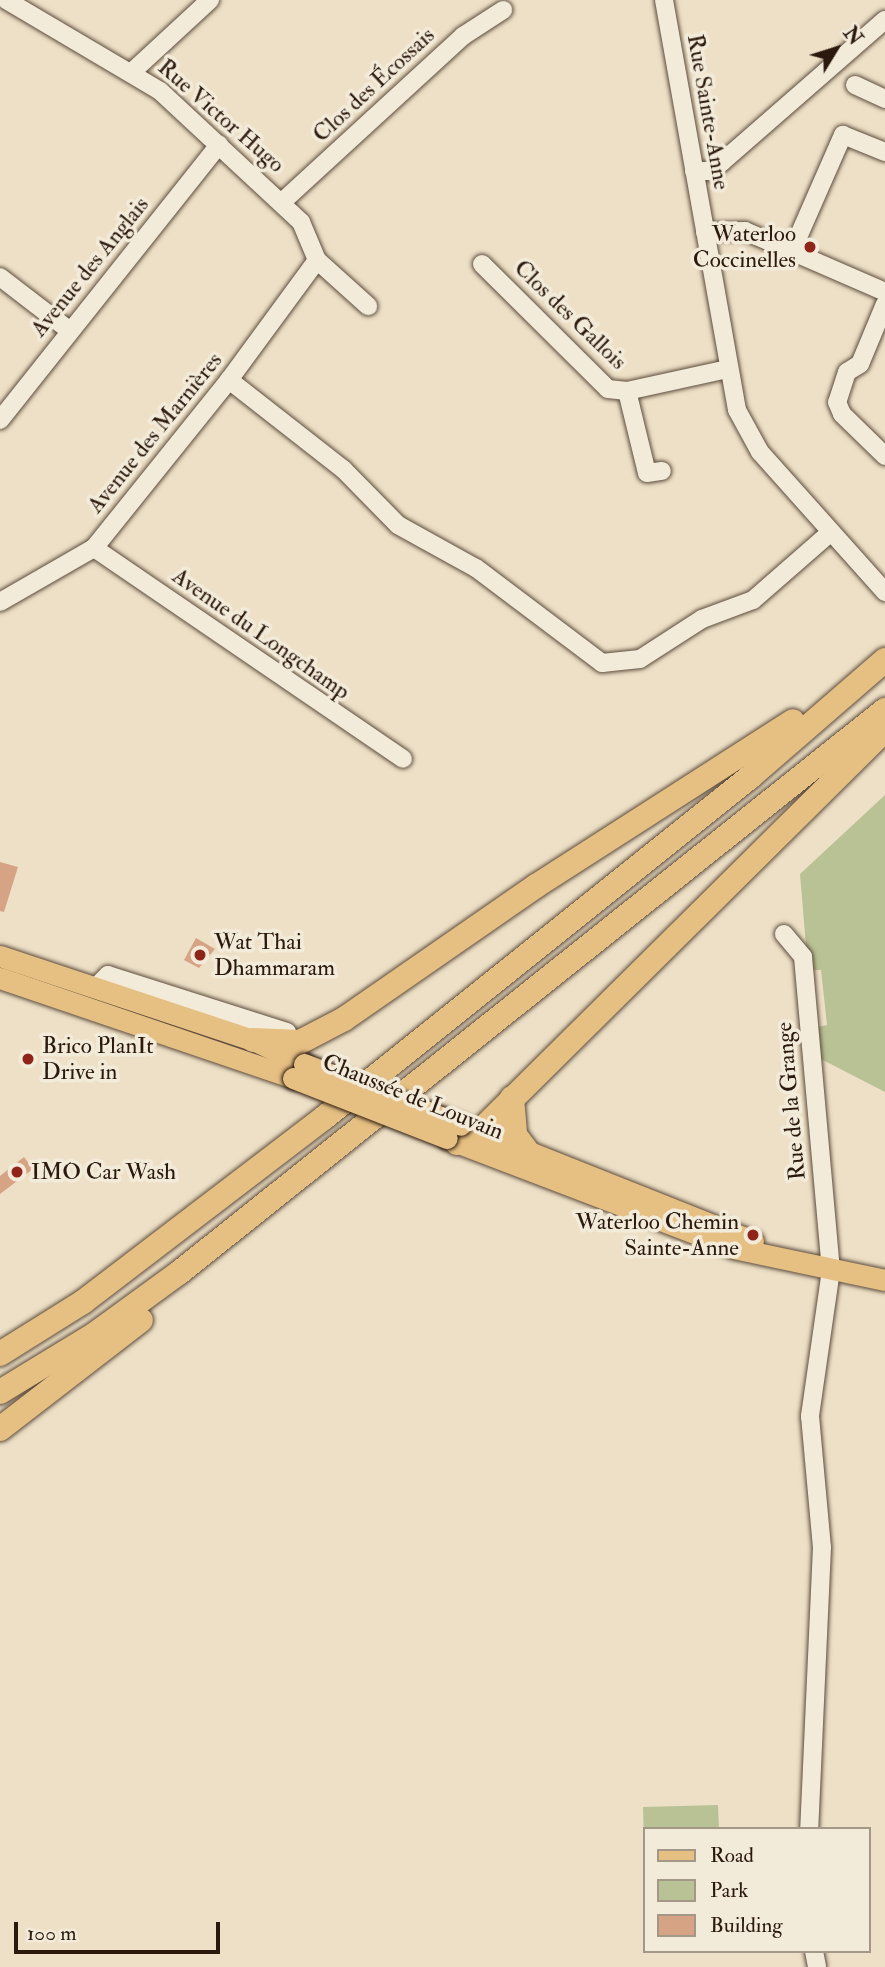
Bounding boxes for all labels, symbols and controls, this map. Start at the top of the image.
north arrow [801,14,871,84]
street label: Clos des Écossais [307,22,441,148]
text: N [838,22,867,50]
street label: Rue Sainte-Anne [681,32,735,192]
street label: Rue Victor Hugo [152,53,290,179]
street label: Avenue des Anglais [25,191,155,343]
place label: Waterloo Coccinelles [693,220,796,274]
marker: Waterloo Coccinelles [802,239,818,255]
street label: Clos des Gallois [508,255,632,375]
street label: Avenue des Marnières [82,347,228,519]
street label: Avenue du Longchamp [167,562,355,706]
place label: Wat Thai Dhammaram [214,928,335,982]
marker: Wat Thai Dhammaram [192,947,208,963]
street label: Rue de la Grange [770,1021,812,1181]
place label: Brico PlanIt Drive in [42,1032,154,1086]
street label: Chaussée de Louvain [318,1048,508,1146]
marker: Brico PlanIt Drive in [20,1051,36,1067]
place label: IMO Car Wash [31,1158,176,1186]
marker: IMO Car Wash [9,1164,25,1180]
place label: Waterloo Chemin Sainte-Anne [576,1208,739,1262]
marker: Waterloo Chemin Sainte-Anne [745,1227,761,1243]
legend [644,1827,871,1953]
text: Road [710,1842,754,1869]
text: Park [710,1877,748,1904]
scale bar [18,1908,224,1952]
text: Building [710,1912,783,1939]
text: 100 m [27,1920,77,1947]

